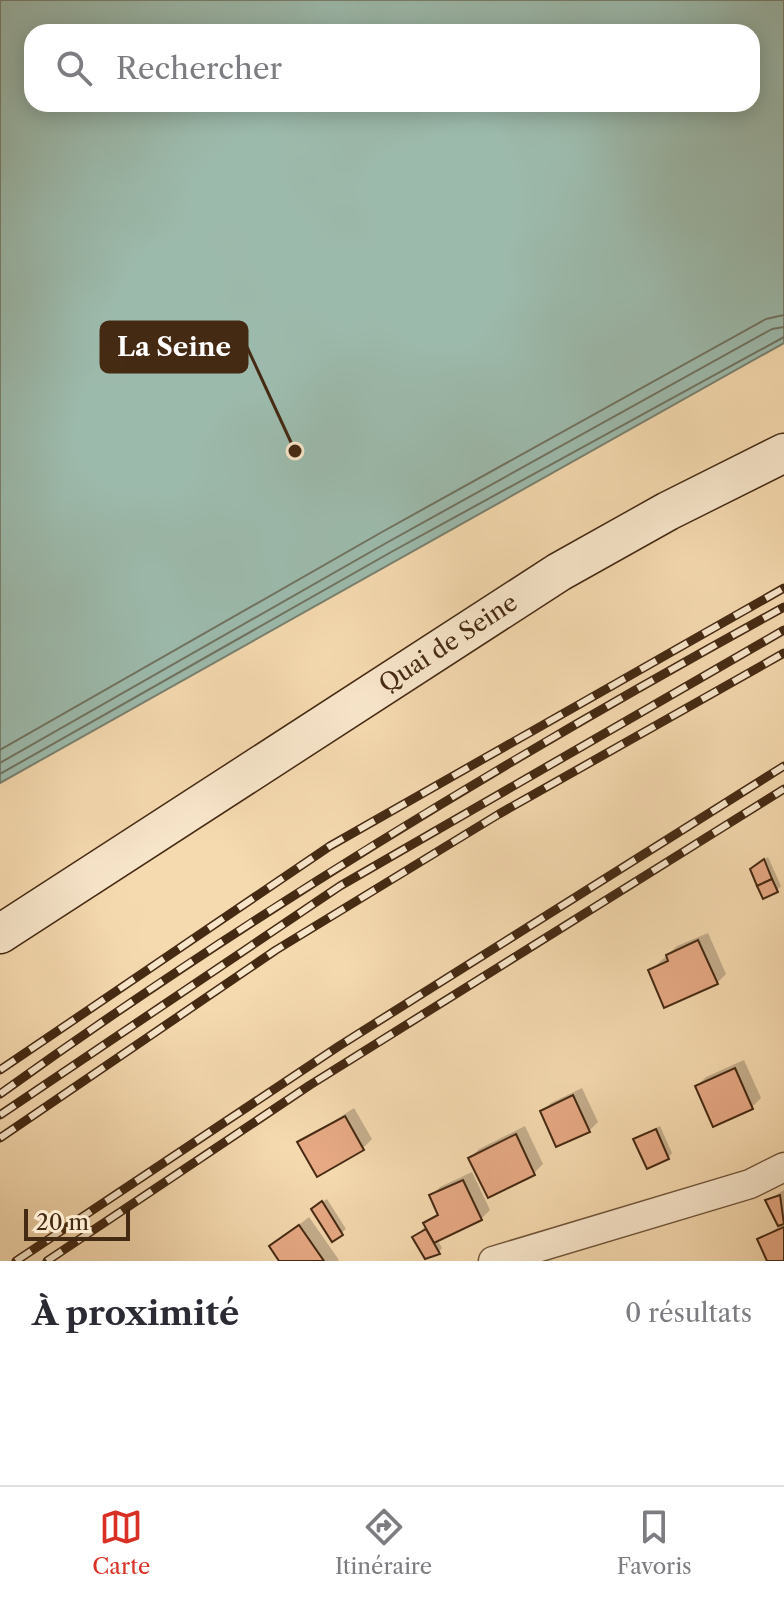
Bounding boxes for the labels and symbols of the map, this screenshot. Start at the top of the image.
callout: La Seine [101,322,247,372]
text: La Seine [117,331,231,363]
street label: Quai de Seine [373,587,523,699]
scale bar [24,1205,130,1241]

